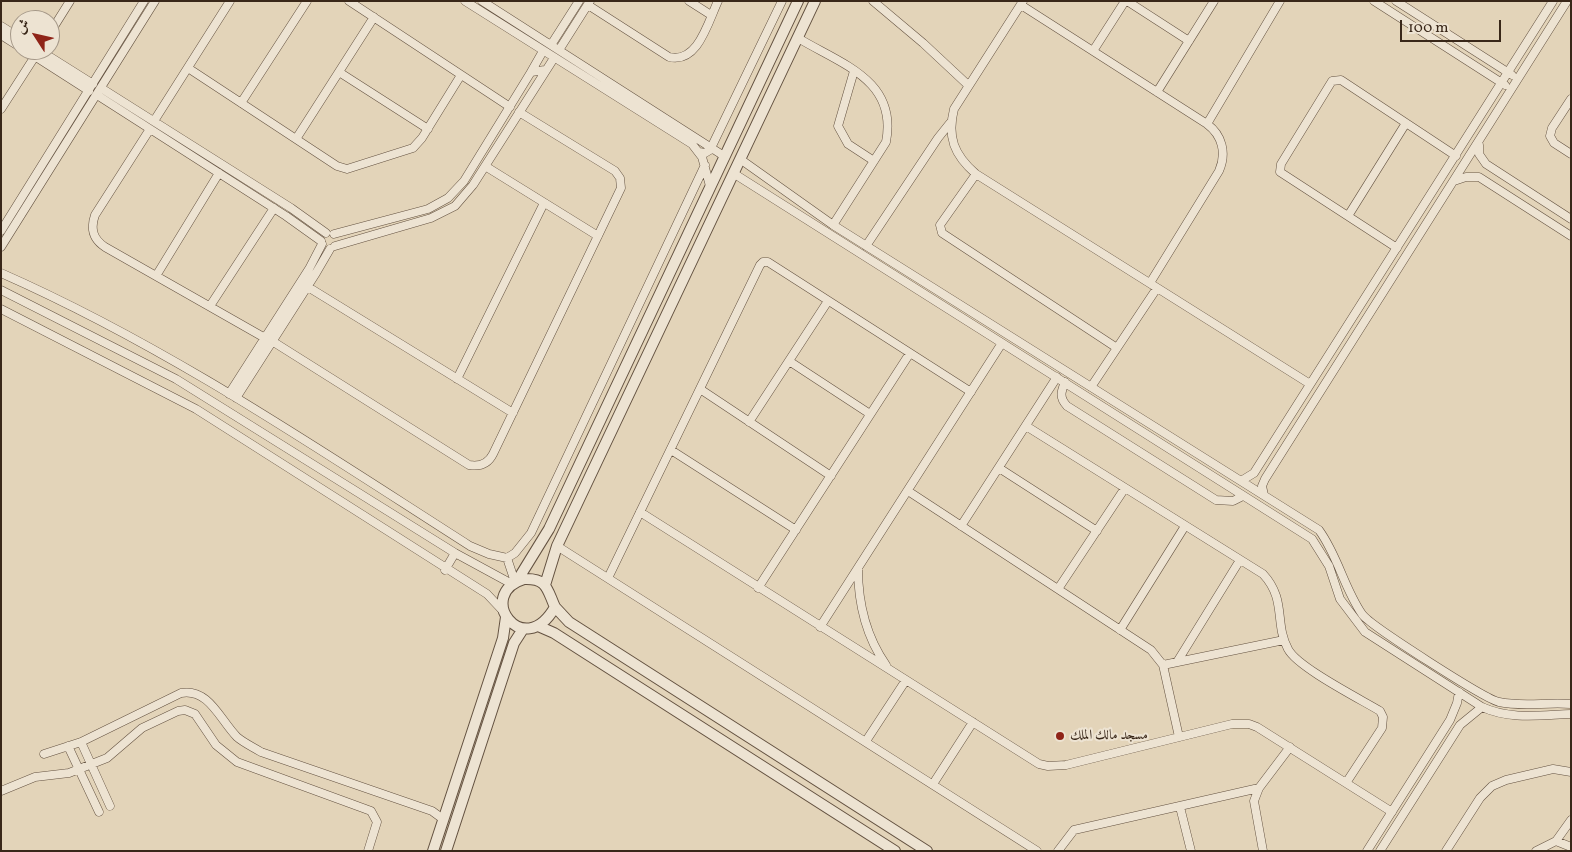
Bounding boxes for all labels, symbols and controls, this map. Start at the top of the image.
north arrow [10,10,60,60]
scale bar [1402,10,1503,42]
text: ش [11,16,35,38]
text: 100 m [1408,18,1448,39]
place label: مسجد مالك الملك [1070,728,1148,744]
marker: مسجد مالك الملك [1054,730,1066,742]

